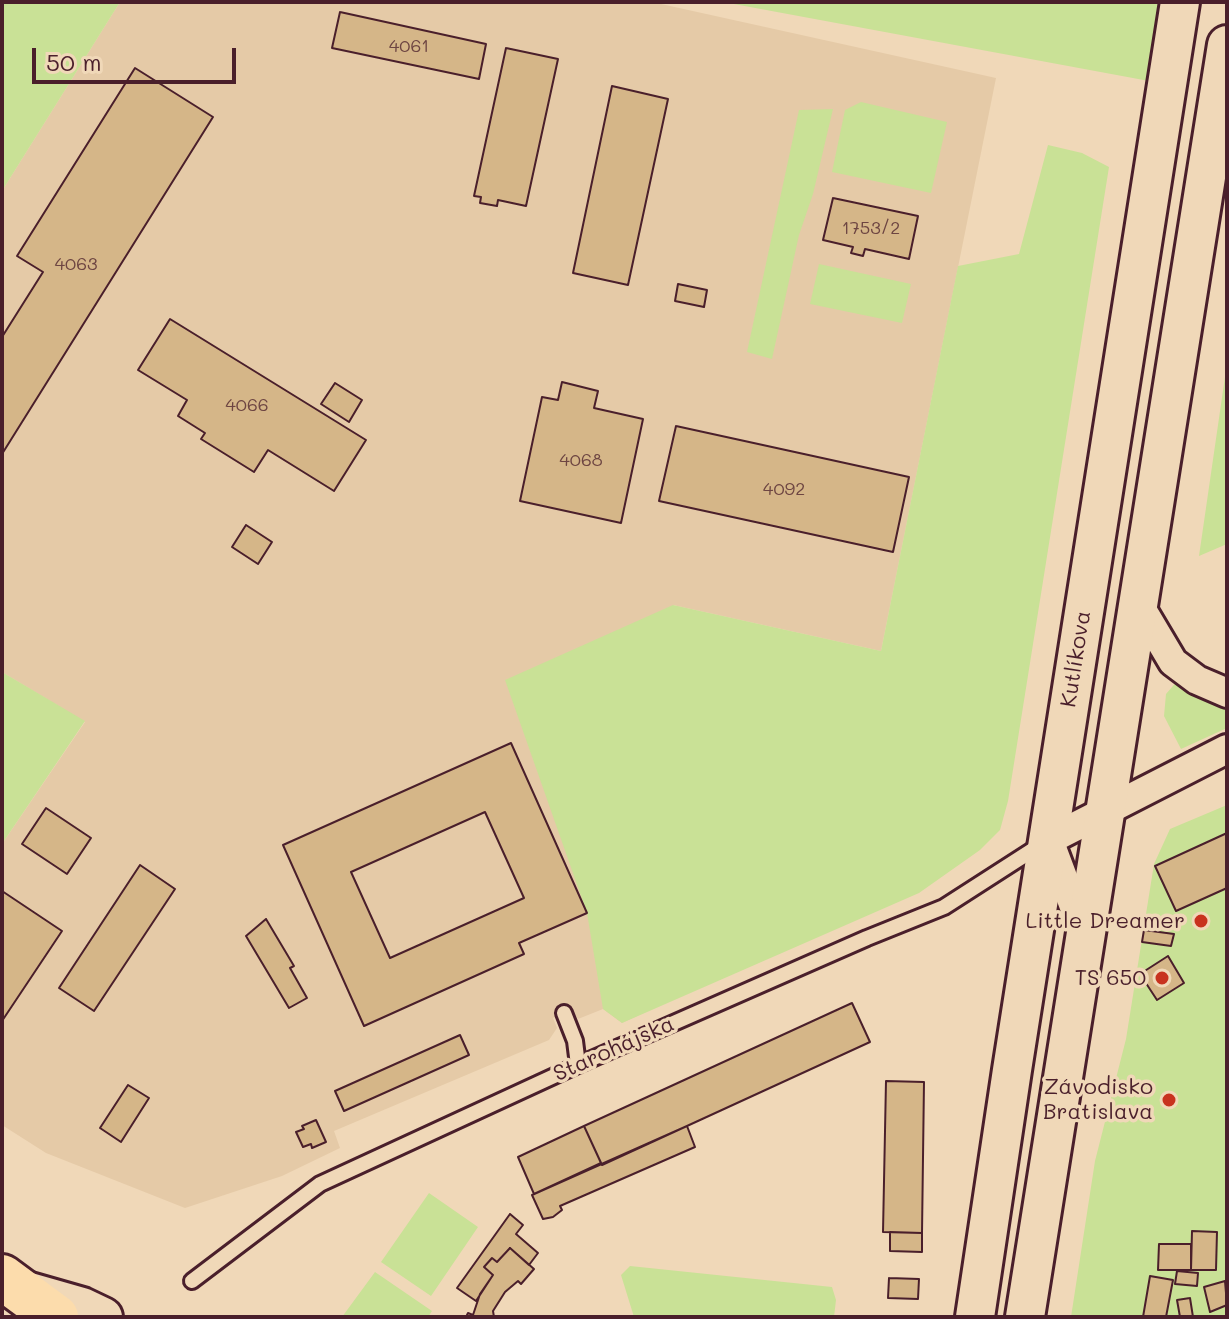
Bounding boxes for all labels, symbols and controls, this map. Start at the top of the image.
scale bar [36,32,240,82]
house number: 4061 [389,35,429,57]
text: 50 m [46,46,102,77]
house number: 1753/2 [842,217,900,239]
house number: 4063 [54,253,98,275]
house number: 4066 [225,394,269,416]
house number: 4068 [559,449,603,471]
house number: 4092 [763,478,805,500]
street label: Kutlíkova [1055,609,1097,709]
place label: Little Dreamer [1025,908,1185,934]
marker: Little Dreamer [1192,912,1210,930]
place label: TS 650 [1075,965,1146,991]
marker: TS 650 [1153,969,1171,987]
street label: Starohájska [550,1011,678,1087]
place label: Závodisko Bratislava [1043,1074,1153,1126]
marker: Závodisko Bratislava [1160,1091,1178,1109]

